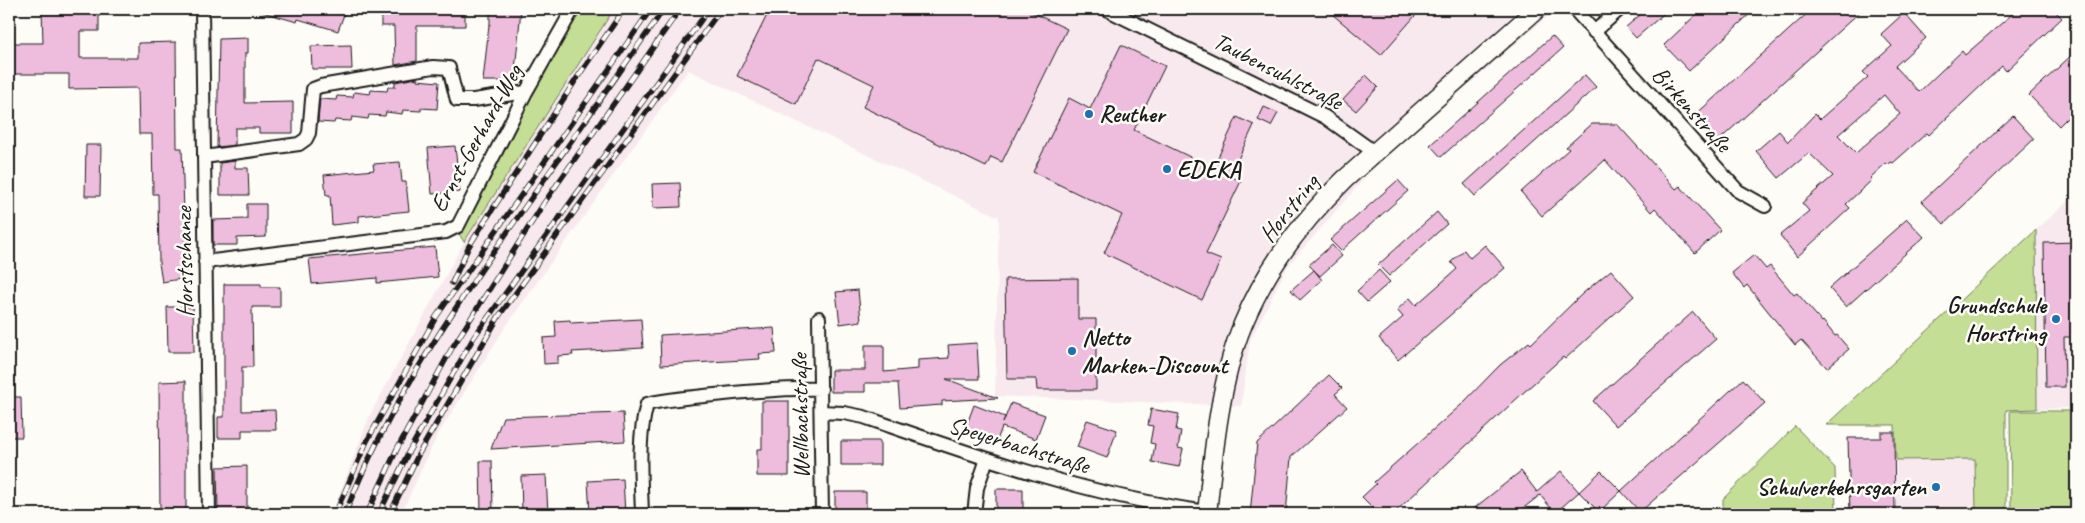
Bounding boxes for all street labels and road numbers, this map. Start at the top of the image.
street label: Taubensuhlstraße [1208,26,1350,117]
street label: Ernst-Gerhard-Weg [423,58,530,217]
street label: Birkenstraße [1646,60,1740,160]
street label: Horstring [1252,167,1327,248]
street label: Horstschanze [168,204,200,318]
street label: Wellbachstraße [784,351,816,479]
street label: Speyerbachstraße [945,409,1095,481]

